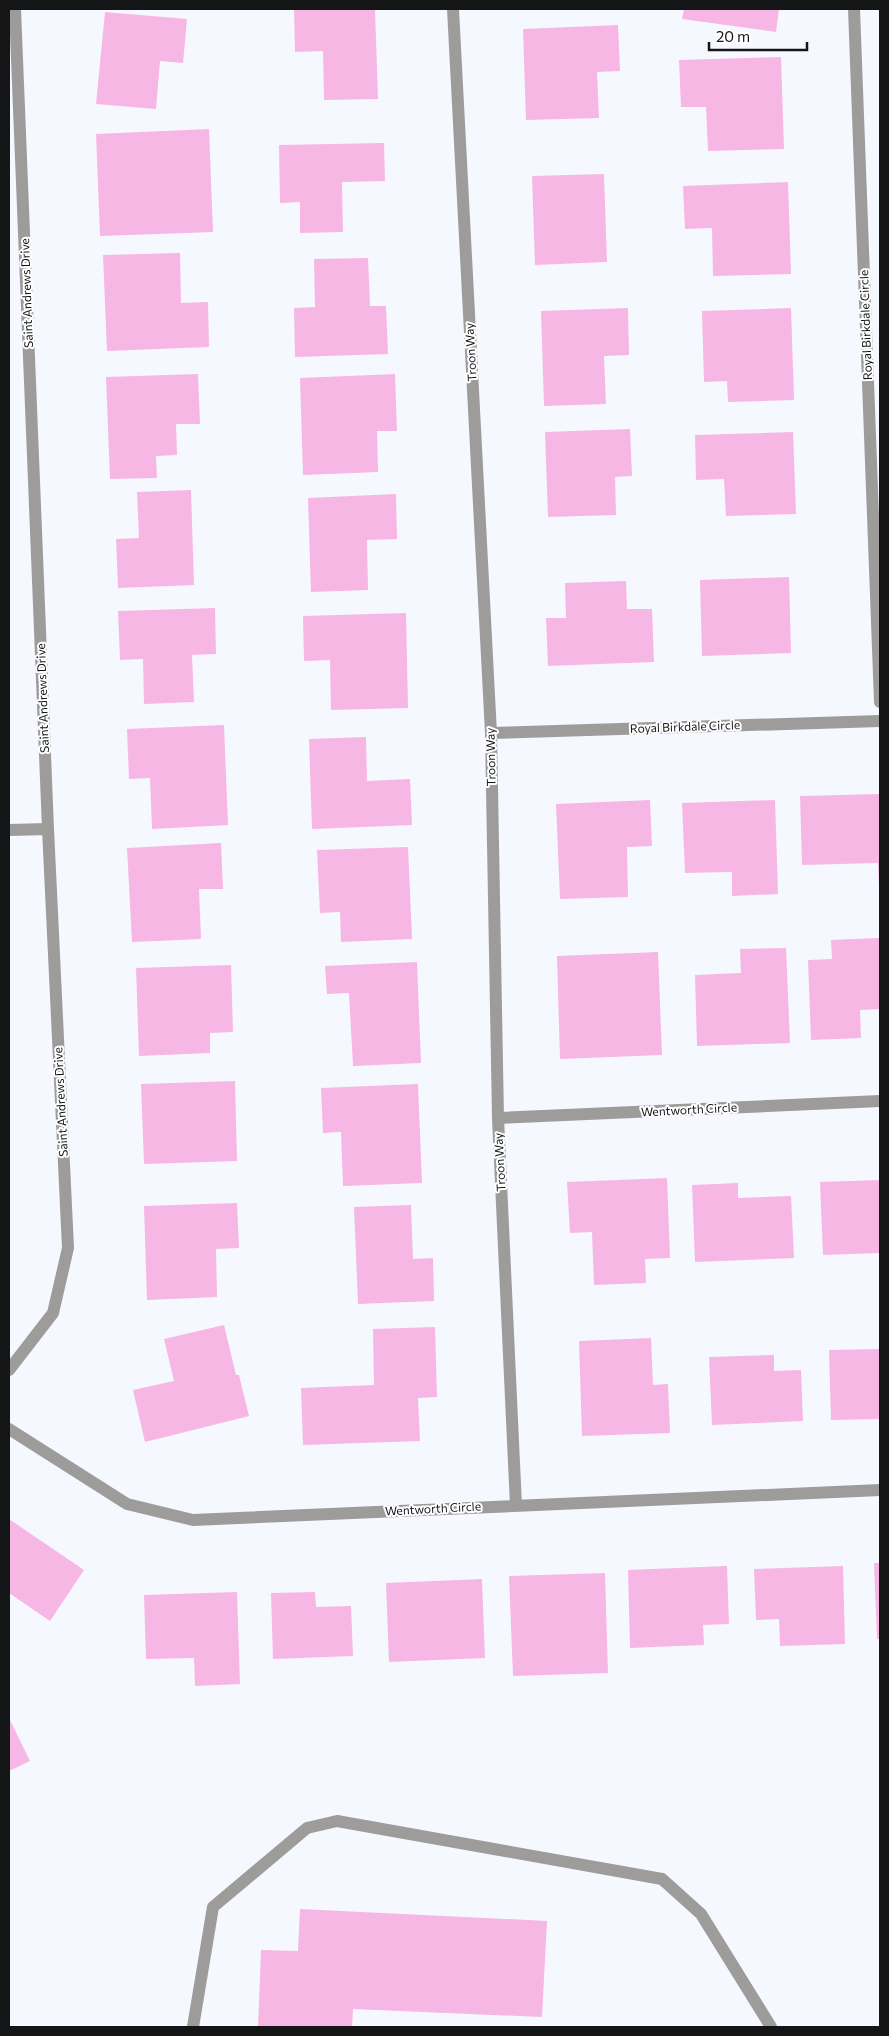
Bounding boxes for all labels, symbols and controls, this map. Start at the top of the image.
scale bar [709,20,806,52]
text: 20 m [716,27,750,45]
street label: Saint Andrews Drive [17,238,35,348]
street label: Royal Birkdale Circle [856,270,874,380]
street label: Troon Way [461,322,479,382]
street label: Saint Andrews Drive [33,643,51,753]
street label: Royal Birkdale Circle [630,717,740,735]
street label: Troon Way [482,728,498,787]
street label: Saint Andrews Drive [50,1047,70,1157]
street label: Wentworth Circle [641,1099,737,1119]
street label: Troon Way [490,1132,508,1192]
street label: Wentworth Circle [385,1498,481,1518]

